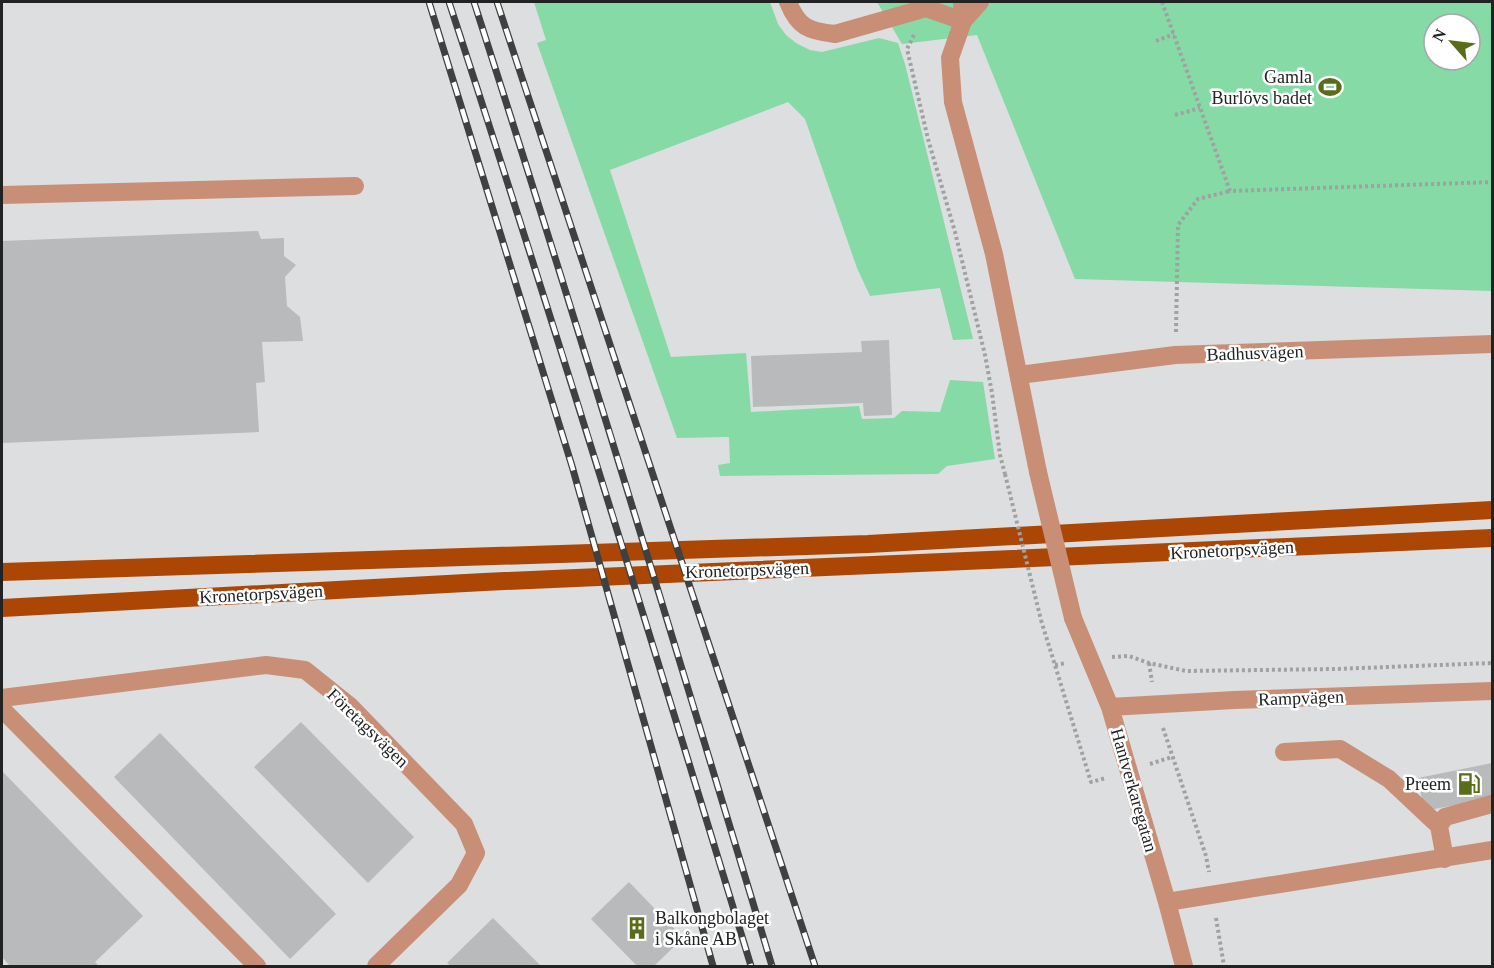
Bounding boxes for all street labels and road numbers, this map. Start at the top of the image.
street label: Badhusvägen [1206,341,1304,365]
street label: Kronetorpsvägen [1170,537,1294,563]
street label: Kronetorpsvägen [685,558,809,582]
street label: Kronetorpsvägen [199,581,323,607]
street label: Företagsvägen [323,684,413,772]
street label: Rampvägen [1258,687,1344,709]
street label: Hantverkaregatan [1107,726,1161,854]

